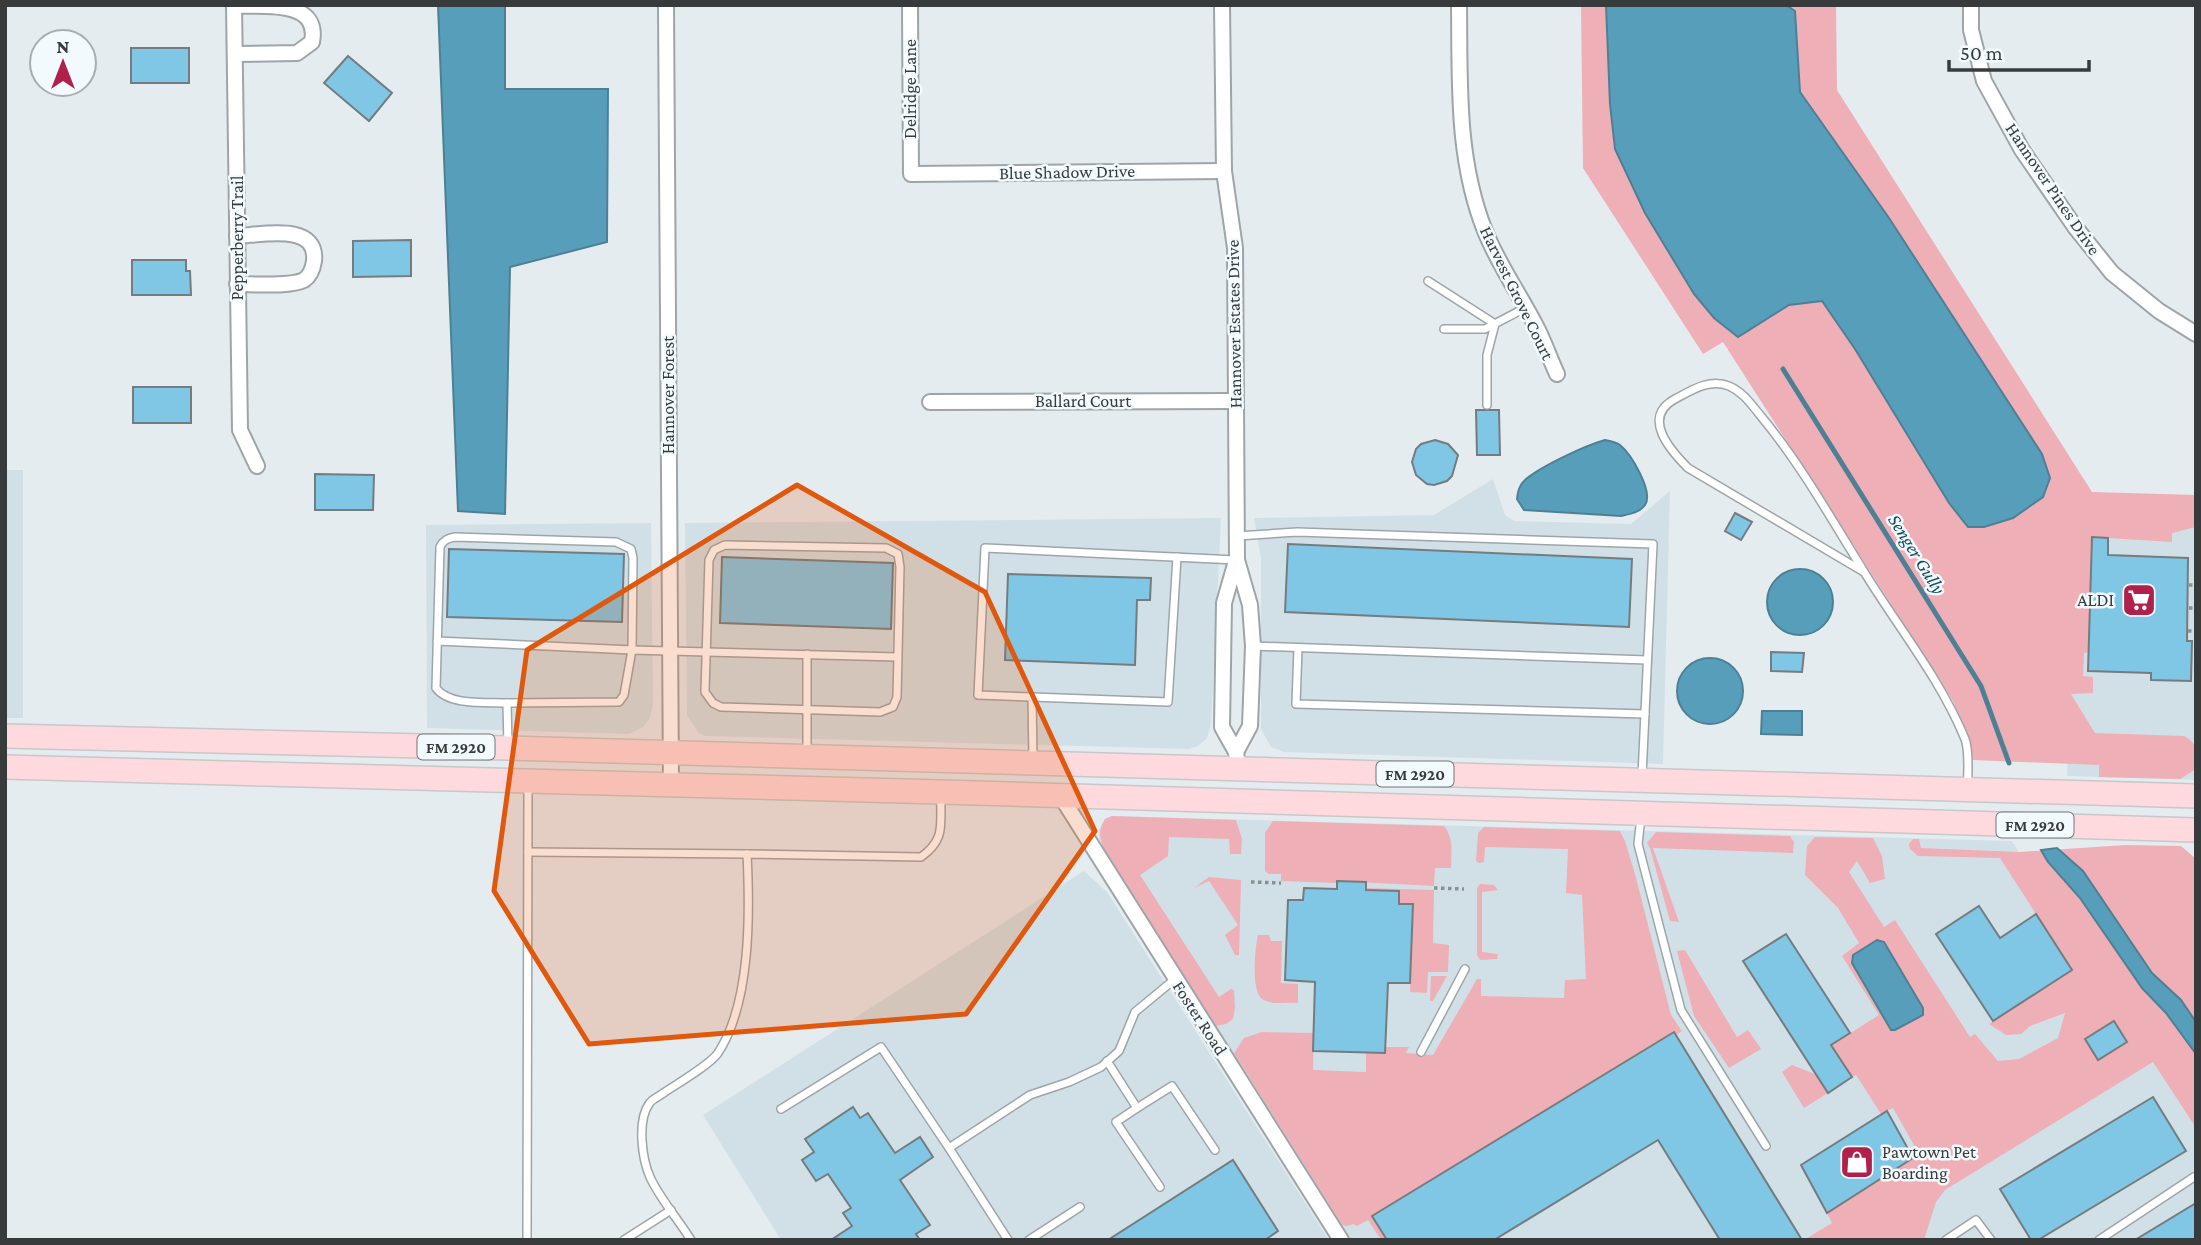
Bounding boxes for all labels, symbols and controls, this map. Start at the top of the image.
north arrow [28,28,98,98]
scale bar [1949,28,2089,72]
text: N [57,36,70,57]
street label: Delridge Lane [900,39,920,139]
text: 50 m [1960,41,2003,65]
street label: Hannover Pines Drive [2001,119,2105,259]
street label: Blue Shadow Drive [999,161,1135,183]
street label: Pepperberry Trail [227,175,247,300]
street label: Harvest Grove Court [1476,223,1558,364]
street label: Hannover Estates Drive [1223,239,1245,408]
street label: Hannover Forest [658,335,678,454]
street label: Ballard Court [1035,391,1132,411]
water label: Senger Gully [1884,510,1950,598]
supermarket icon: ALDI [2120,581,2158,619]
place label: ALDI [2077,590,2114,610]
road number: FM 2920 [418,734,494,760]
road number: FM 2920 [1376,762,1454,786]
road number: FM 2920 [1996,812,2074,838]
street label: Foster Road [1169,977,1232,1059]
place label: Pawtown Pet Boarding [1882,1142,1977,1183]
shop icon: Pawtown Pet Boarding [1838,1143,1876,1181]

